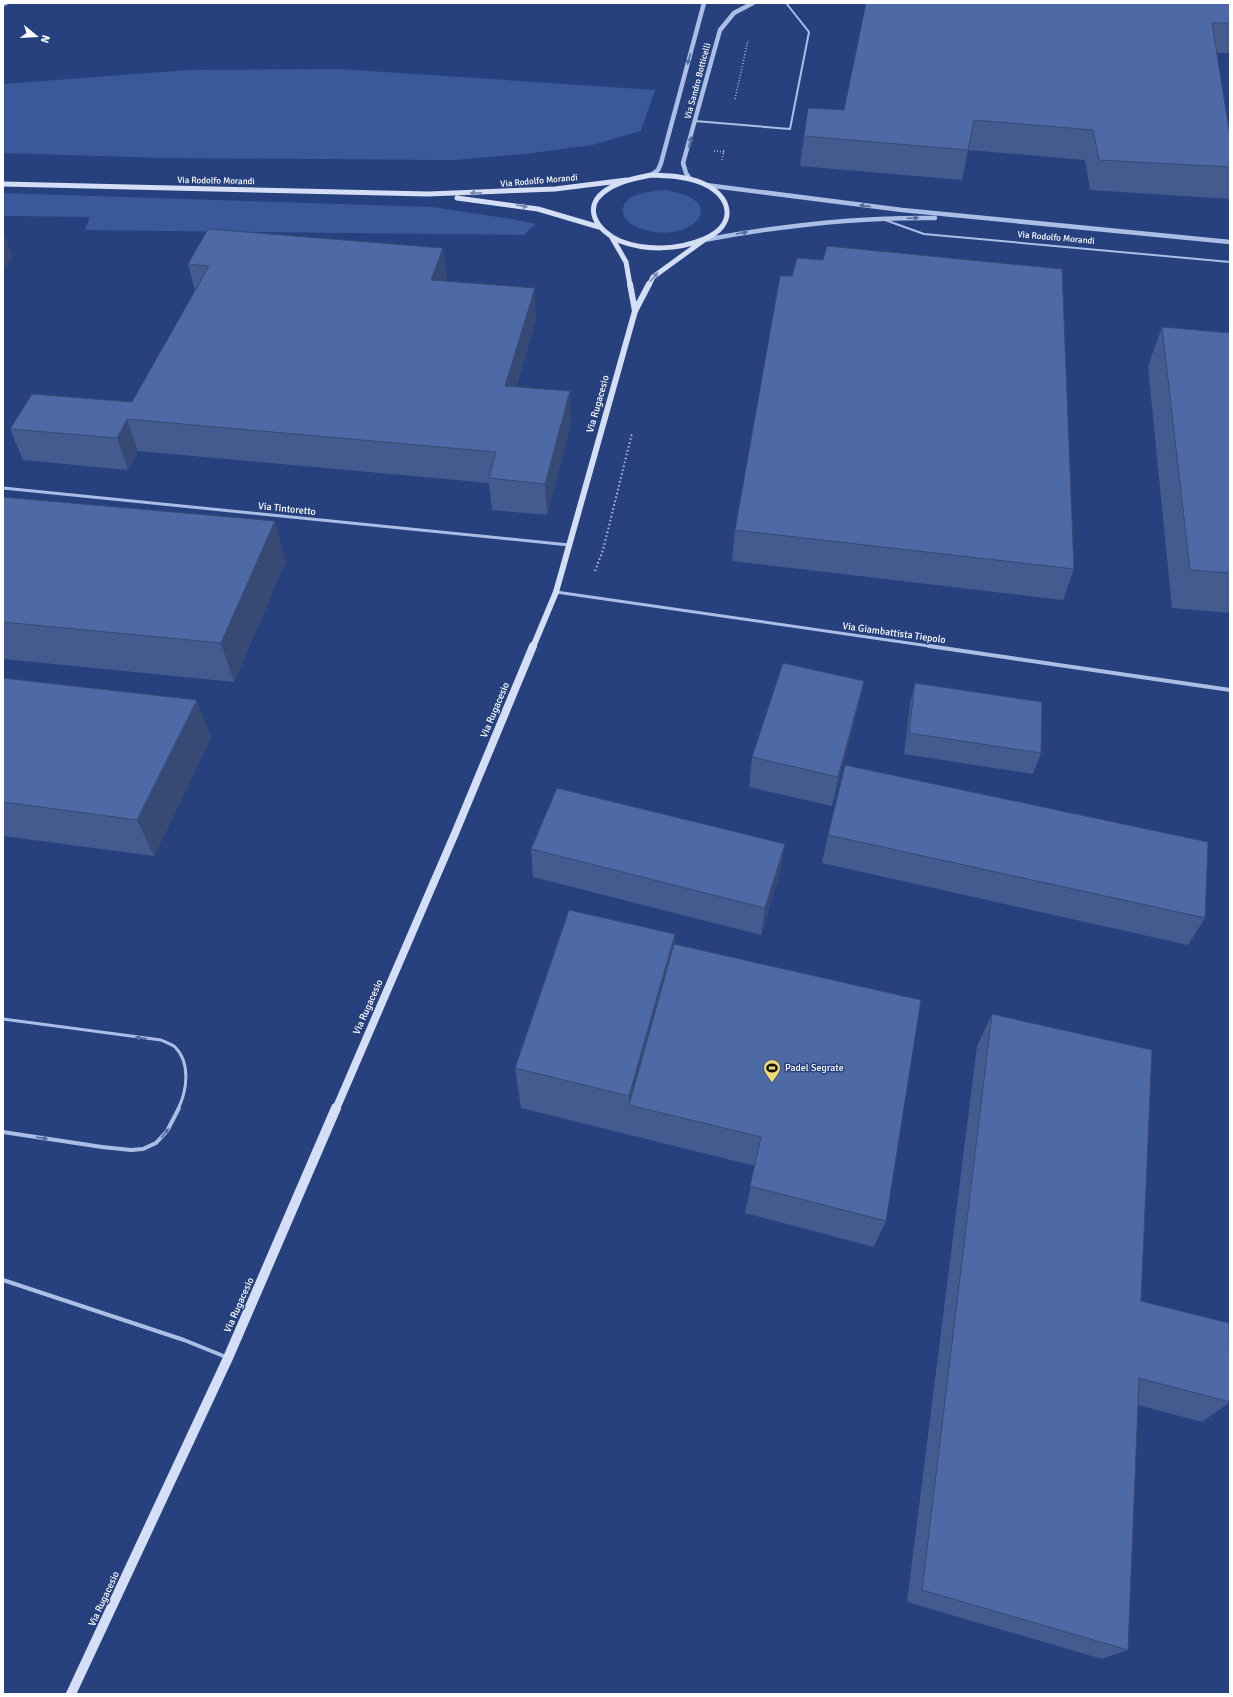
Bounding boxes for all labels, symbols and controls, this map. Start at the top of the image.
north arrow [16,16,56,56]
text: N [38,33,52,45]
street label: Via Sandro Botticelli [683,42,713,120]
one-way arrow [686,53,692,65]
one-way arrow [687,136,693,148]
street label: Via Rodolfo Morandi [500,172,578,190]
street label: Via Rodolfo Morandi [177,175,255,187]
one-way arrow [469,190,482,196]
one-way arrow [859,203,871,209]
one-way arrow [516,204,529,210]
one-way arrow [907,214,919,221]
street label: Via Rodolfo Morandi [1017,229,1095,247]
one-way arrow [736,230,748,236]
one-way arrow [650,272,659,282]
street label: Via Rugacesio [584,374,612,434]
street label: Via Tintoretto [258,500,316,518]
street label: Via Giambattista Tiepolo [842,620,946,646]
street label: Via Rugacesio [478,680,512,740]
street label: Via Rugacesio [350,977,386,1037]
one-way arrow [135,1035,147,1041]
sports icon: Padel Segrate [762,1058,782,1083]
place label: Padel Segrate [785,1062,844,1074]
one-way arrow [160,1127,169,1138]
one-way arrow [36,1135,48,1141]
street label: Via Rugacesio [221,1275,257,1335]
street label: Via Rugacesio [86,1570,122,1628]

